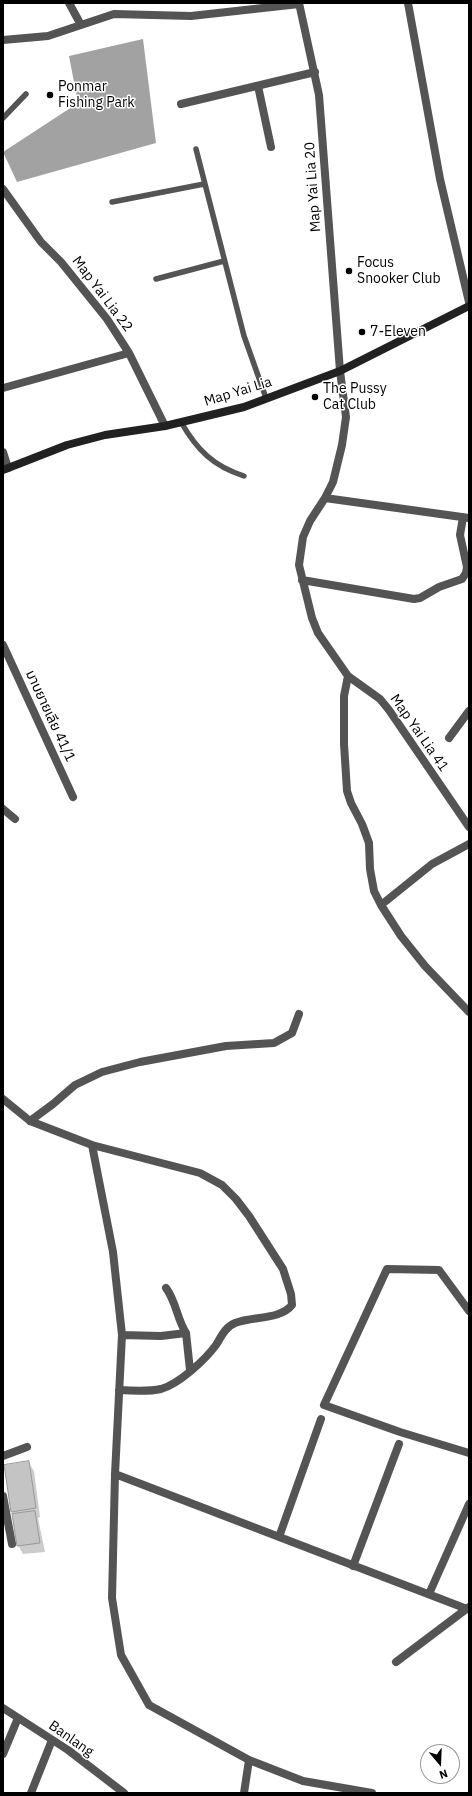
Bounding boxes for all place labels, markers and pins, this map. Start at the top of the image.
place label: Ponmar Fishing Park [58,79,135,112]
marker: Ponmar Fishing Park [45,90,55,100]
place label: Focus Snooker Club [357,255,441,288]
marker: Focus Snooker Club [344,266,354,276]
place label: 7-Eleven [370,324,426,340]
marker: 7-Eleven [357,327,367,337]
place label: The Pussy Cat Club [323,381,387,414]
marker: The Pussy Cat Club [310,392,320,402]

